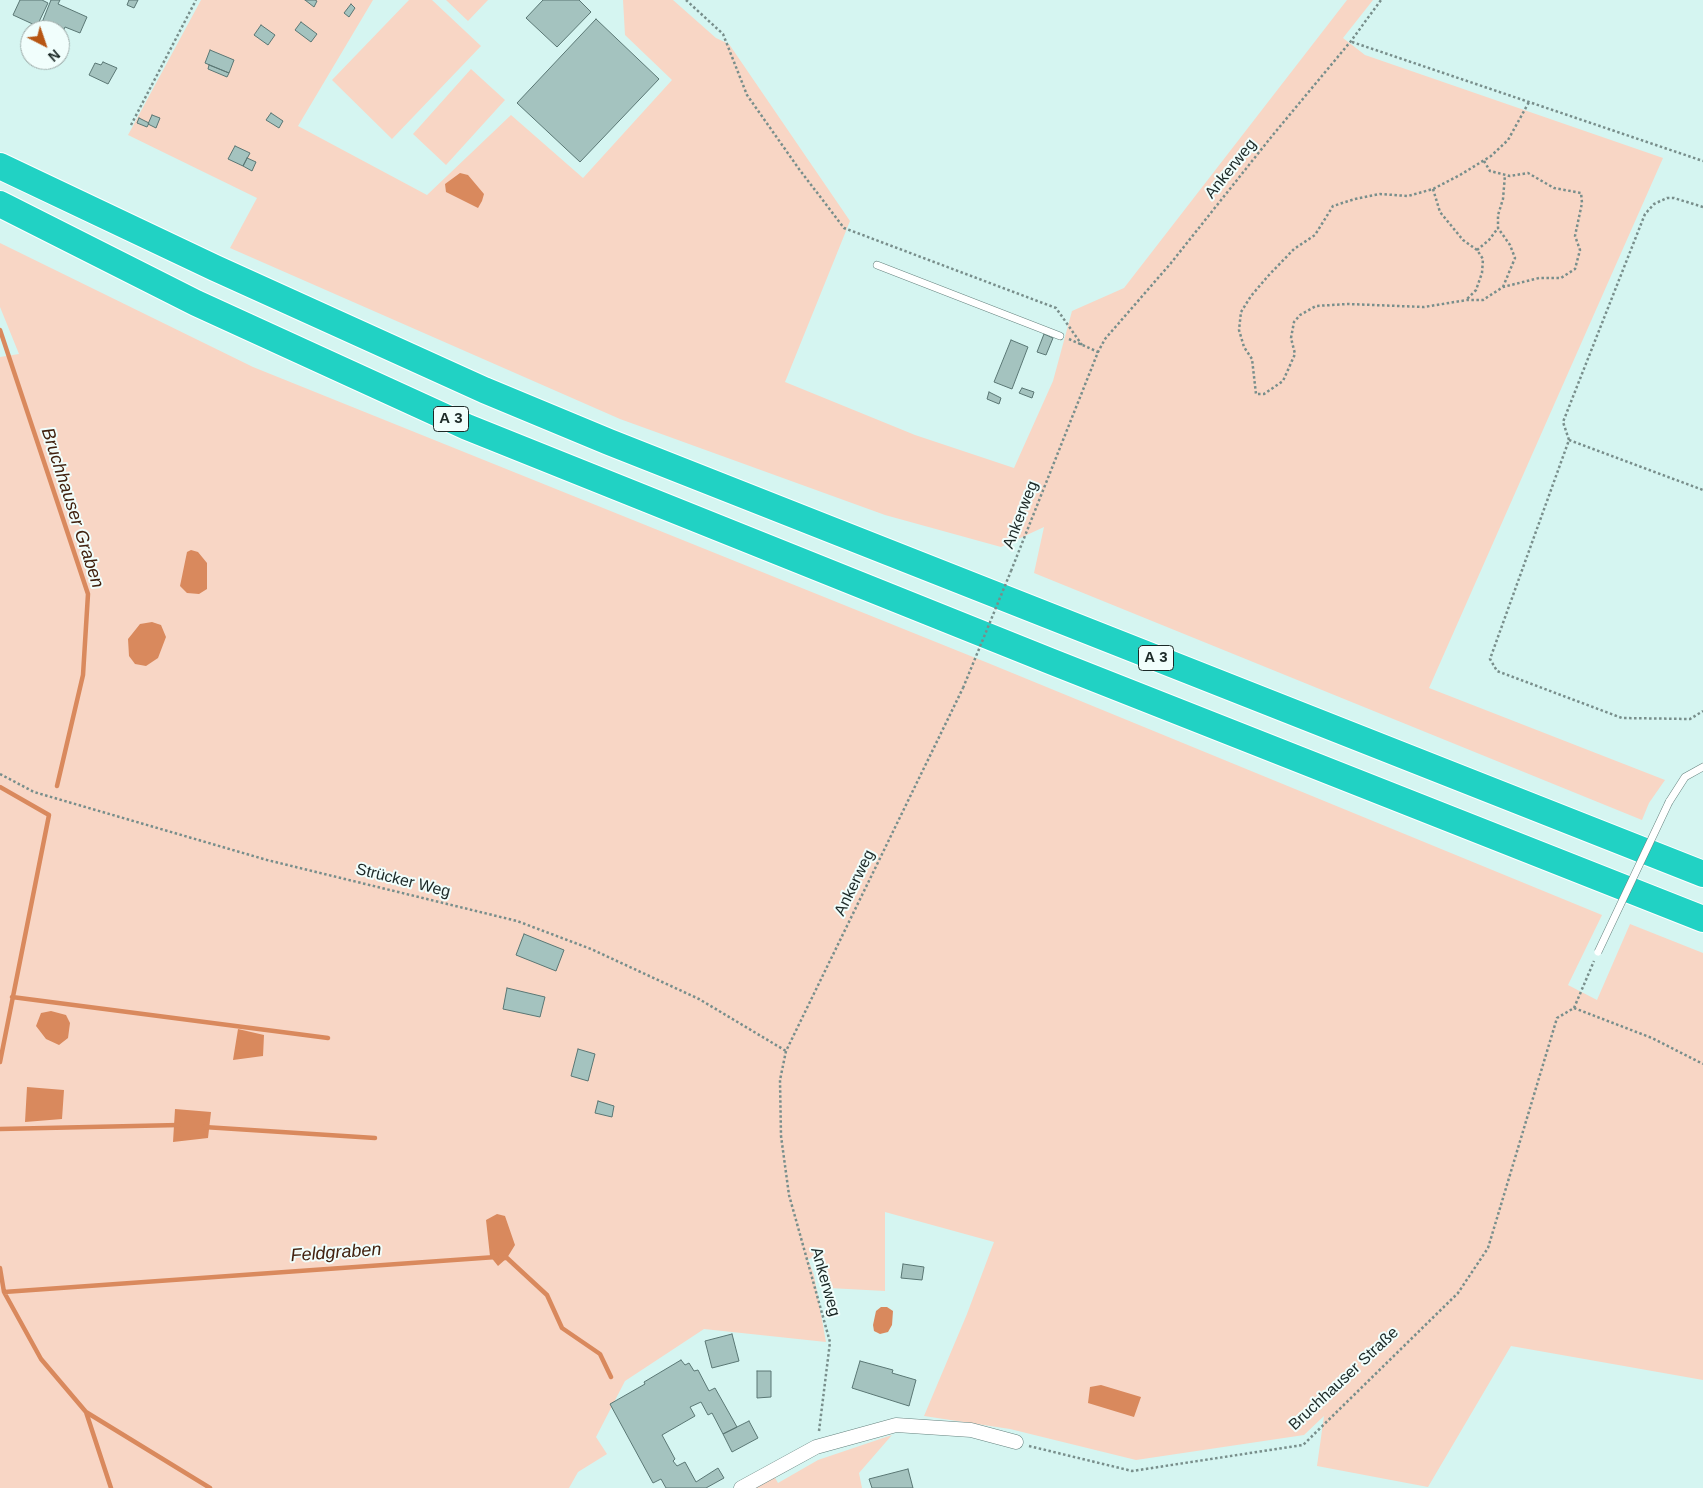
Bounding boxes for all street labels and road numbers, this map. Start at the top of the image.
street label: Ankerweg [1201,135,1261,203]
road number: A 3 [434,406,468,432]
street label: Ankerweg [999,478,1043,552]
road number: A 3 [1138,646,1174,670]
street label: Ankerweg [831,847,879,919]
street label: Strücker Weg [354,860,452,902]
street label: Ankerweg [806,1245,844,1319]
street label: Bruchhauser Straße [1285,1323,1403,1435]

